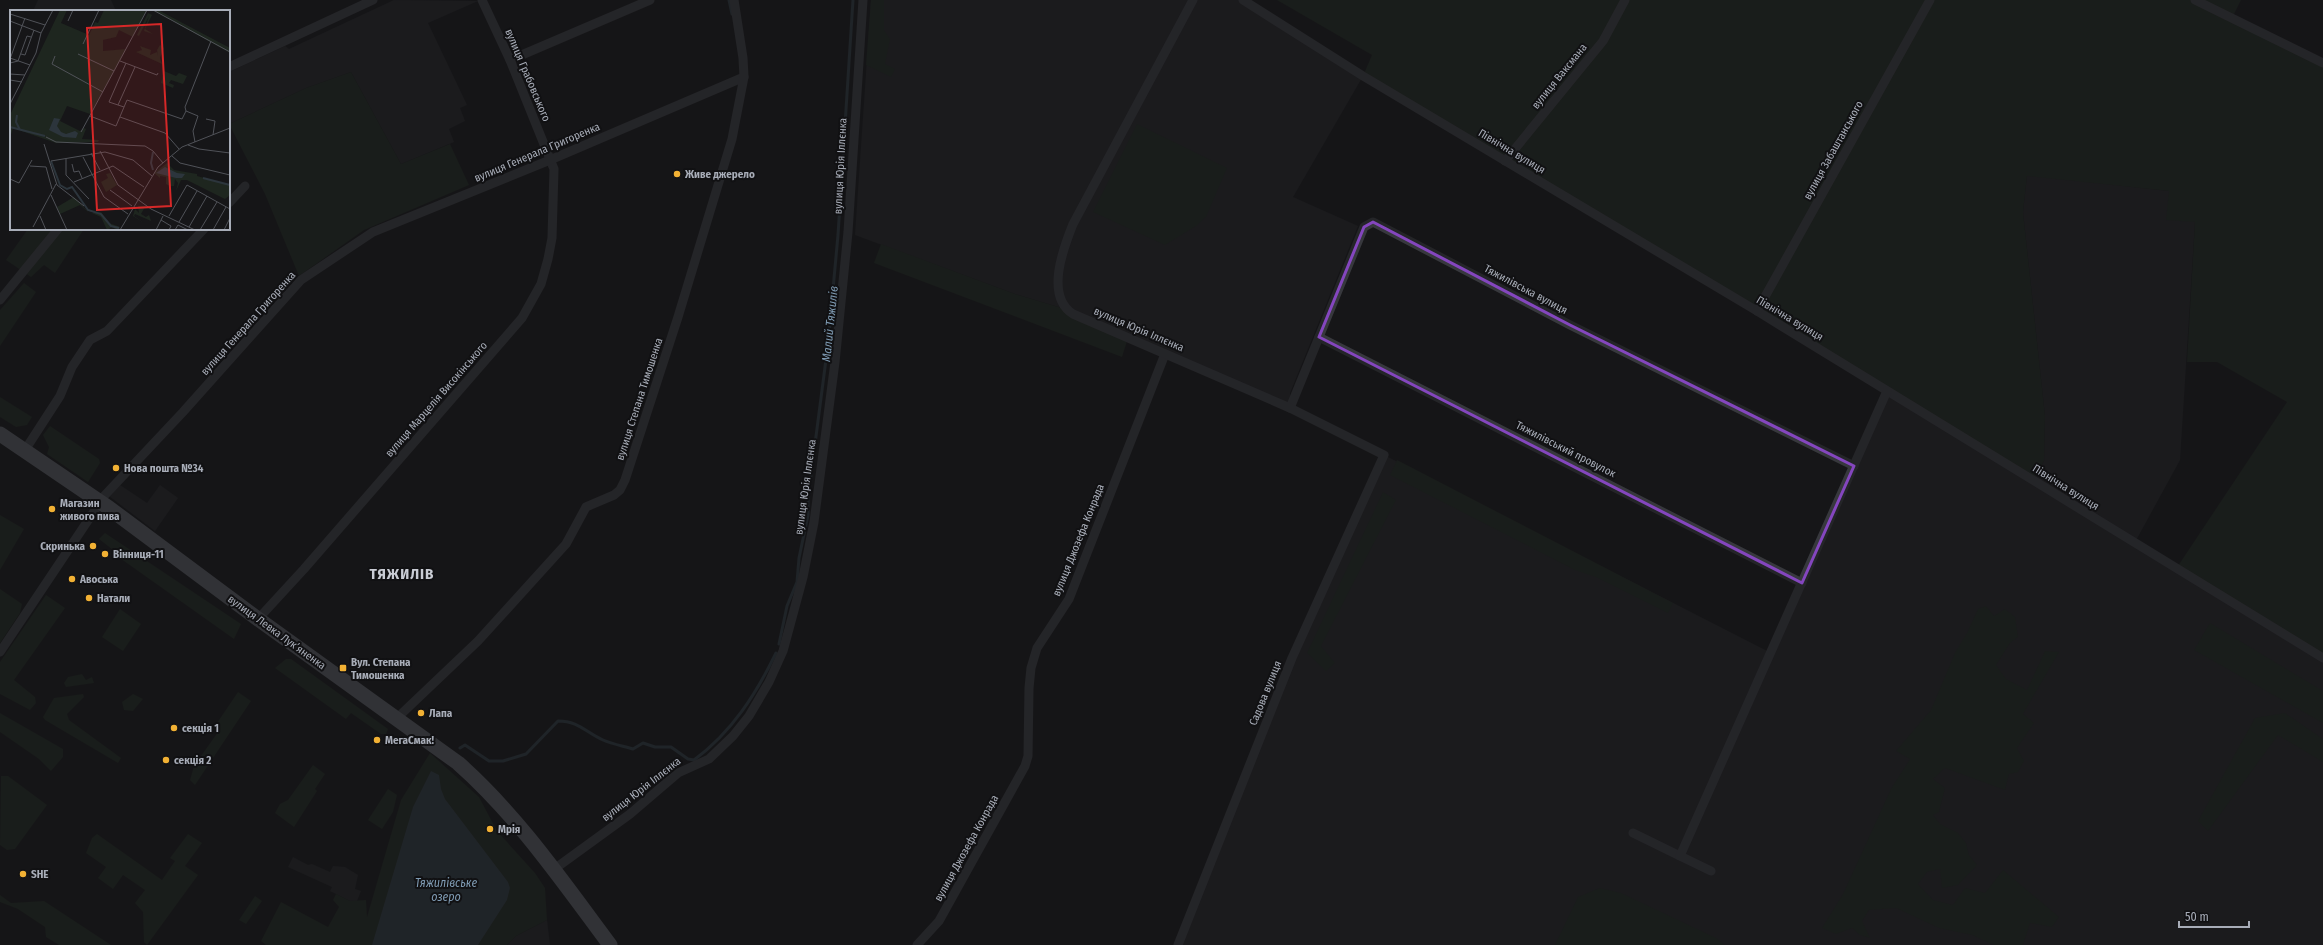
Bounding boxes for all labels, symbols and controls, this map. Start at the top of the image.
inset map [10,10,230,230]
street label: вулиця Грабовського [502,27,553,124]
street label: вулиця Ваксмана [1529,41,1590,112]
street label: вулиця Забаштанського [1801,98,1866,202]
street label: вулиця Юрія Іллєнка [831,118,850,215]
street label: вулиця Генерала Григоренка [472,120,602,185]
street label: Північна вулиця [1476,126,1548,177]
place label: Живе джерело [684,168,755,181]
marker: Живе джерело [672,169,682,179]
street label: Тяжилівська вулиця [1482,262,1570,317]
street label: вулиця Генерала Григоренка [198,269,298,378]
water label: Малий Тяжилів [819,285,841,363]
street label: Північна вулиця [1754,293,1826,344]
street label: вулиця Юрія Іллєнка [1092,305,1186,354]
street label: вулиця Степана Тимошенка [614,336,665,462]
street label: вулиця Марцелія Високінського [383,339,490,460]
street label: Тяжилівський провулок [1514,419,1619,481]
street label: вулиця Юрія Іллєнка [792,438,819,536]
place label: Нова пошта №34 [124,462,204,475]
street label: Північна вулиця [2030,462,2101,513]
marker: Нова пошта №34 [111,463,121,473]
street label: вулиця Джозефа Конрада [1050,482,1107,598]
place label: Магазин живого пива [59,497,120,523]
marker: Магазин живого пива [47,504,57,514]
place label: Скринька [40,540,86,553]
marker: Скринька [88,541,98,551]
place label: Вінниця-11 [113,548,164,561]
marker: Вінниця-11 [100,549,110,559]
district label: ТЯЖИЛІВ [369,565,435,583]
place label: Авоська [79,573,119,586]
marker: Авоська [67,574,77,584]
place label: Натали [97,592,130,605]
marker: Натали [84,593,94,603]
street label: вулиця Левка Лукʼяненка [225,593,328,672]
place label: Вул. Степана Тимошенка [351,656,411,682]
street label: Садова вулиця [1247,659,1284,727]
marker: Вул. Степана Тимошенка [338,663,348,673]
place label: Лапа [429,707,453,720]
marker: Лапа [416,708,426,718]
place label: секція 1 [182,722,219,735]
marker: секція 1 [169,723,179,733]
place label: МегаСмак! [385,734,434,747]
marker: МегаСмак! [372,735,382,745]
place label: секція 2 [174,754,211,767]
marker: секція 2 [161,755,171,765]
street label: вулиця Юрія Іллєнка [599,755,683,824]
street label: вулиця Джозефа Конрада [932,793,1001,904]
place label: Мрія [498,823,520,836]
marker: Мрія [485,824,495,834]
place label: SHE [31,868,49,881]
marker: SHE [18,869,28,879]
water label: Тяжилівське озеро [415,876,477,904]
scale bar [2179,903,2249,929]
text: 50 m [2185,910,2209,924]

